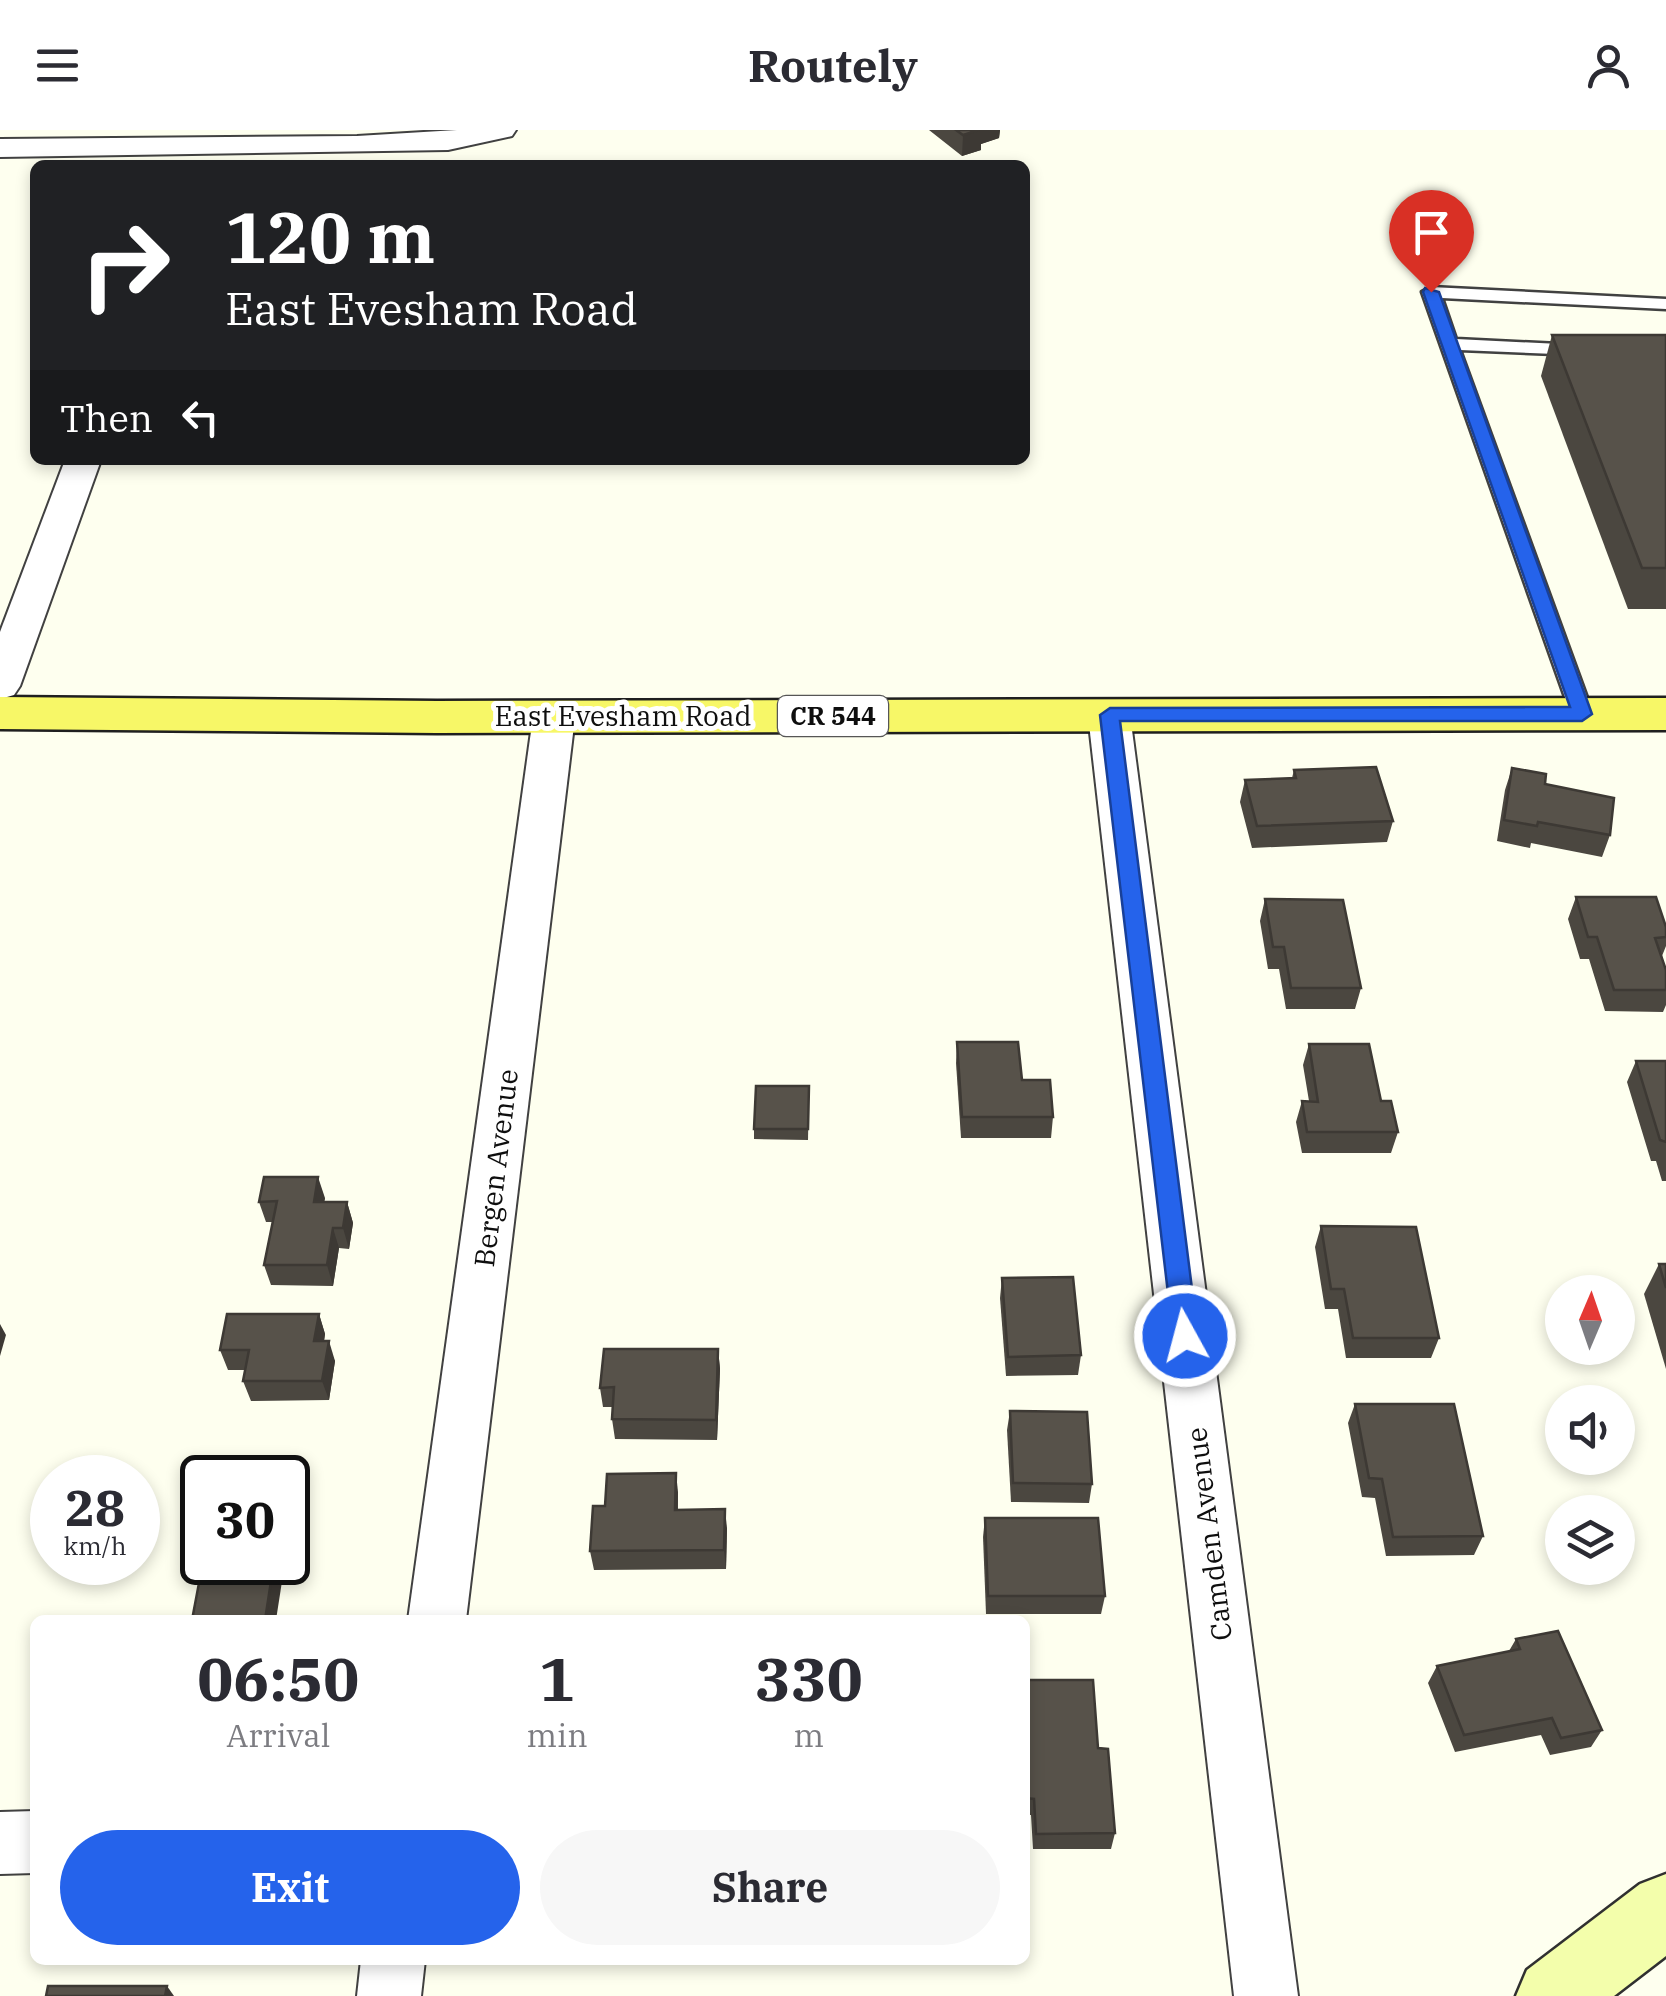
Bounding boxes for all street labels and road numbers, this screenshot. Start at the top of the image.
road number: CR 544 [778,696,888,736]
street label: East Evesham Road [495,697,751,734]
street label: Bergen Avenue [465,1067,526,1269]
street label: Camden Avenue [1177,1425,1240,1643]

